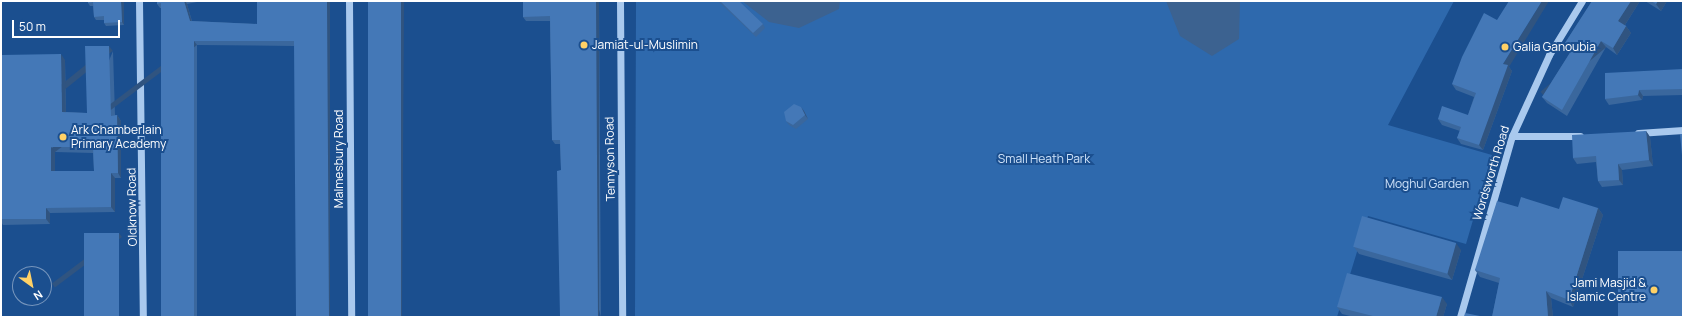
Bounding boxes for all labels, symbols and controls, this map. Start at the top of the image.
scale bar [14,12,122,38]
text: 50 m [19,18,46,35]
place label: Jamiat-ul-Muslimin [592,38,698,52]
marker: Jamiat-ul-Muslimin [579,40,589,50]
place label: Galia Ganoubia [1513,40,1596,54]
marker: Galia Ganoubia [1500,42,1510,52]
street label: Malmesbury Road [332,110,346,208]
street label: Tennyson Road [602,117,618,201]
place label: Ark Chamberlain Primary Academy [71,123,166,151]
street label: Wordsworth Road [1470,124,1512,222]
marker: Ark Chamberlain Primary Academy [58,132,68,142]
park label: Small Heath Park [998,152,1090,166]
street label: Oldknow Road [124,168,140,246]
park label: Moghul Garden [1385,177,1469,191]
north arrow [12,266,52,306]
place label: Jami Masjid & Islamic Centre [1567,276,1646,304]
marker: Jami Masjid & Islamic Centre [1649,285,1659,295]
text: N [31,287,46,304]

